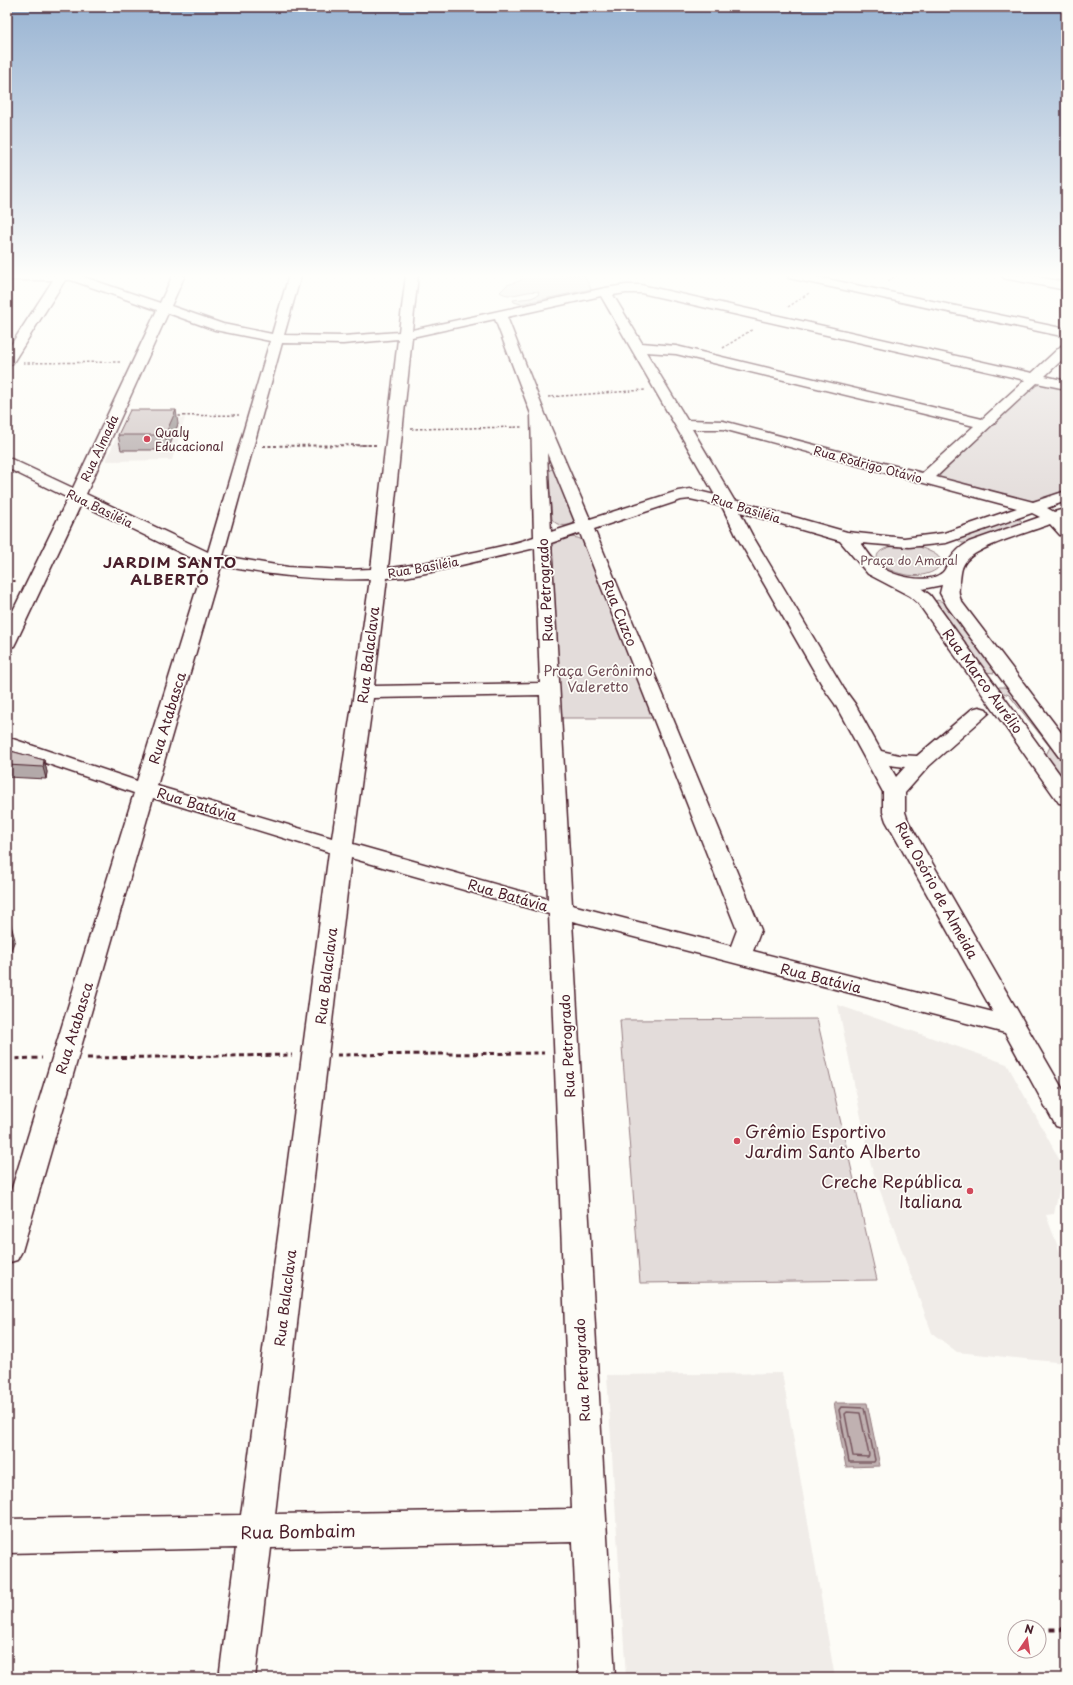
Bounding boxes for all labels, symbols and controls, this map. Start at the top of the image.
street label: Rua Almada [76,411,123,484]
place label: Qualy Educacional [155,423,224,455]
marker: Qualy Educacional [142,434,152,444]
street label: Rua Rodrigo Otávio [812,441,925,487]
street label: Rua Basiléia [64,484,137,532]
street label: Rua Basiléia [709,489,784,527]
street label: Rua Petrogrado [532,537,558,642]
district label: JARDIM SANTO ALBERTO [103,550,237,590]
park label: Praça do Amaral [860,551,958,569]
street label: Rua Basiléia [386,552,461,582]
street label: Rua Cuzco [597,577,643,650]
street label: Rua Balaclava [352,605,384,705]
street label: Rua Marco Aurélio [938,624,1028,738]
park label: Praça Gerônimo Valeretto [543,660,653,697]
street label: Rua Atabasca [143,669,191,767]
street label: Rua Batávia [154,782,240,826]
street label: Rua Osório de Almeida [891,818,984,962]
street label: Rua Batávia [465,873,551,917]
street label: Rua Balaclava [310,926,342,1026]
street label: Rua Batávia [778,958,864,998]
street label: Rua Atabasca [50,979,98,1077]
street label: Rua Petrogrado [554,993,580,1098]
place label: Grêmio Esportivo Jardim Santo Alberto [745,1118,921,1164]
marker: Grêmio Esportivo Jardim Santo Alberto [732,1136,742,1146]
place label: Creche República Italiana [821,1168,962,1214]
marker: Creche República Italiana [965,1186,975,1196]
street label: Rua Balaclava [269,1248,301,1348]
street label: Rua Petrogrado [569,1317,595,1422]
street label: Rua Bombaim [240,1517,356,1545]
north arrow [1007,1619,1047,1659]
text: N [1023,1620,1036,1638]

